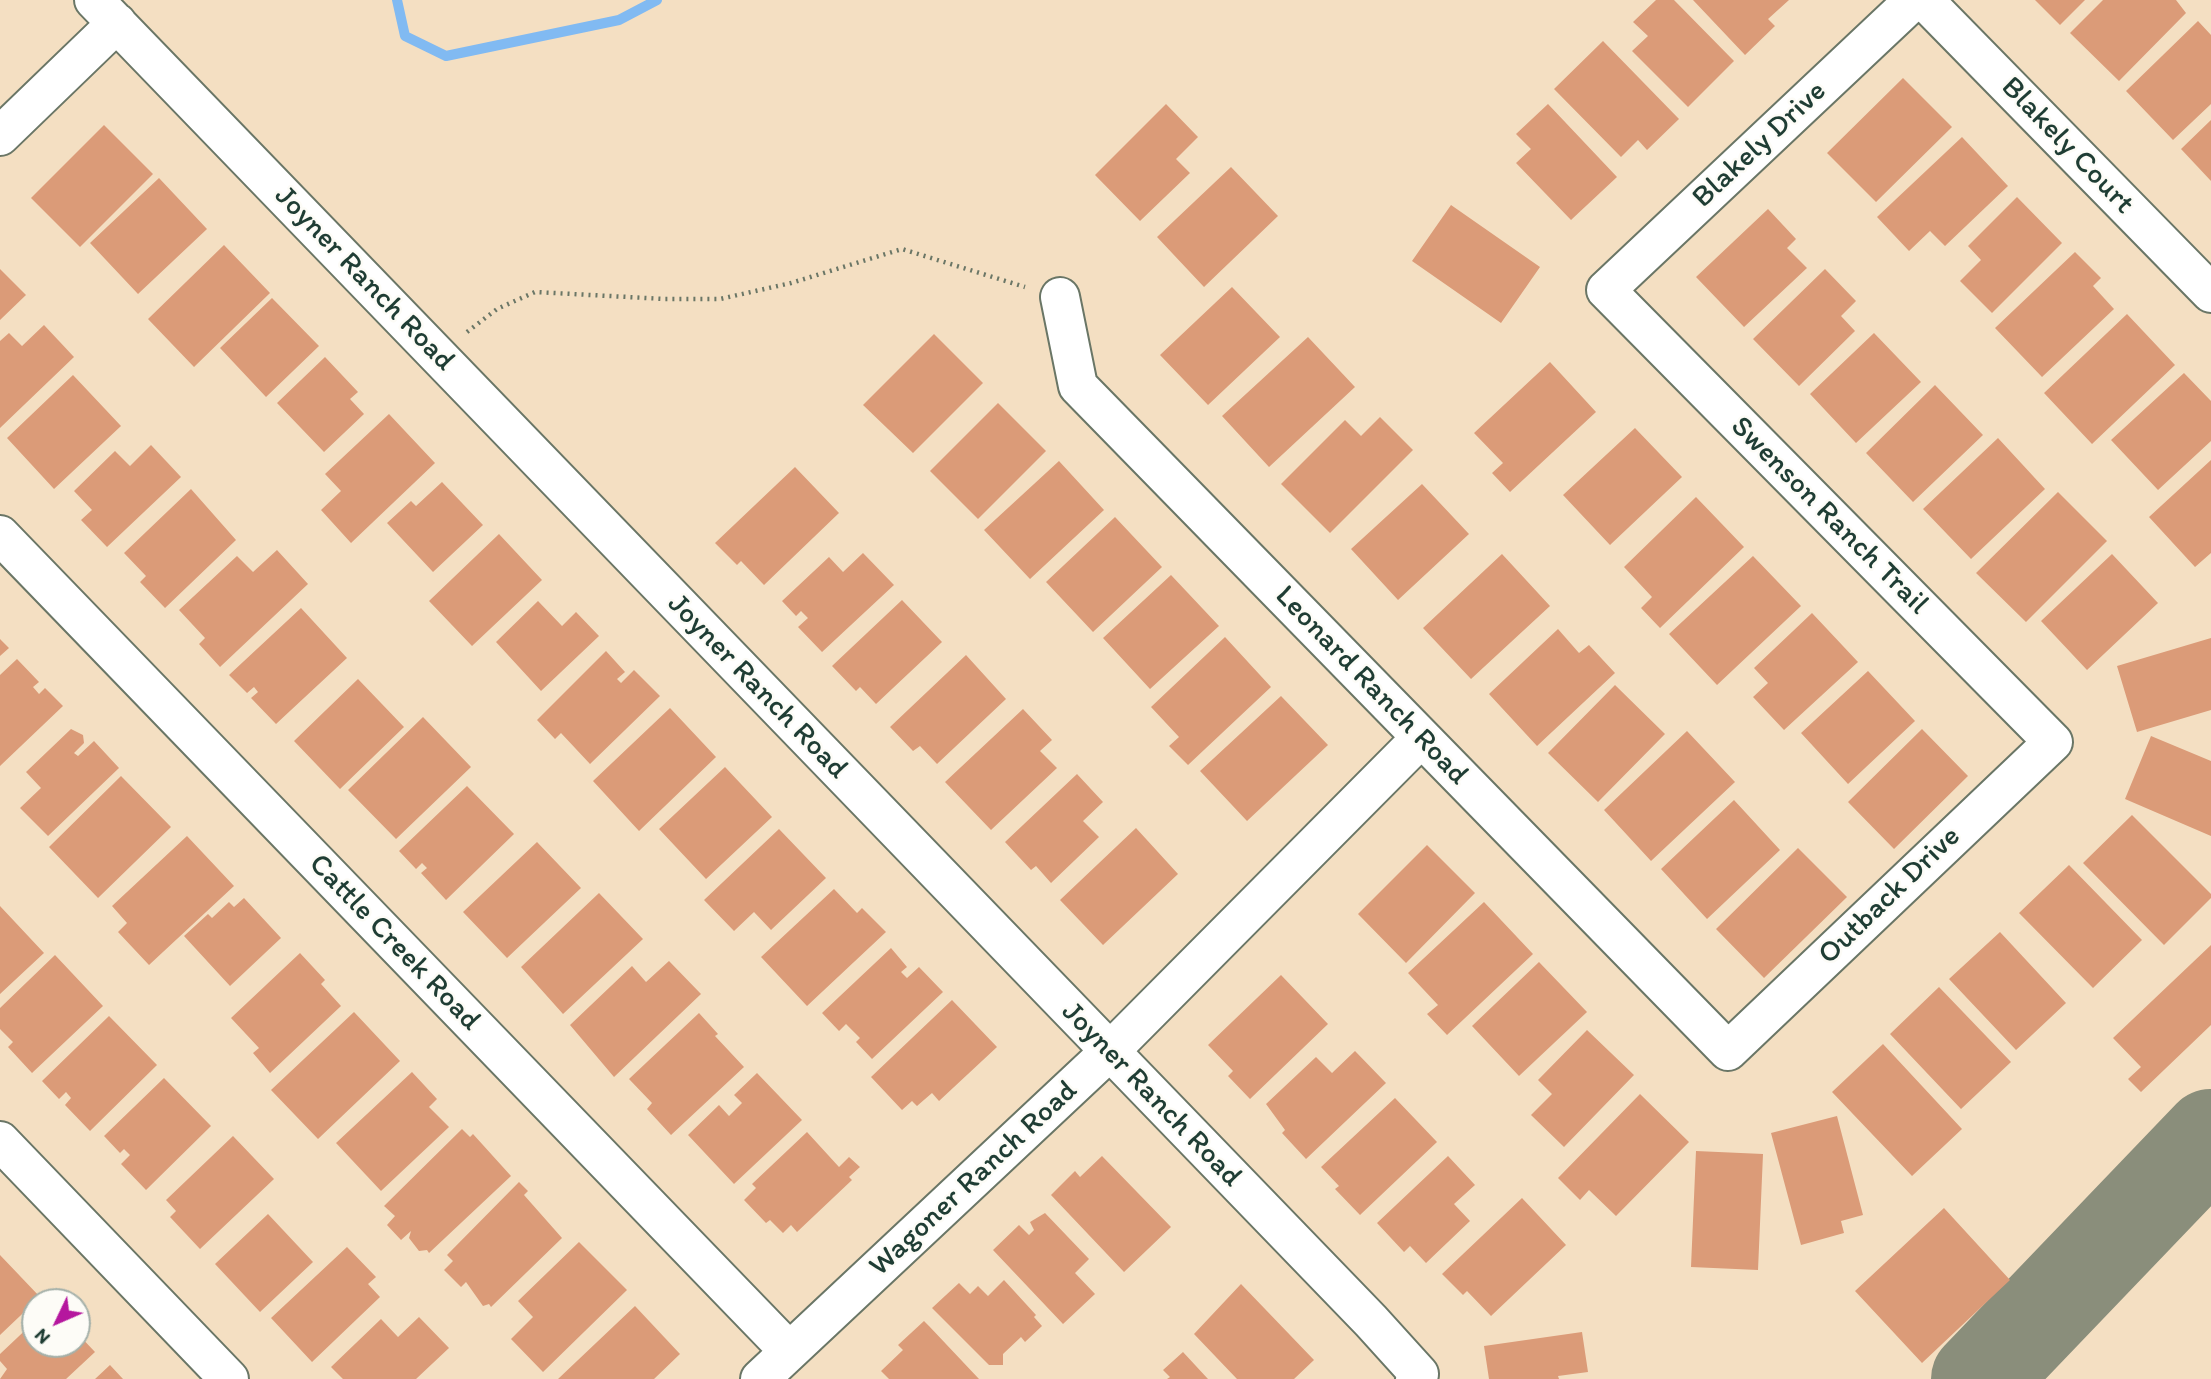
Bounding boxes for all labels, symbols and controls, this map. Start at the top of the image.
street label: Blakely Court [1993,70,2141,222]
street label: Blakely Drive [1686,74,1834,216]
street label: Joyner Ranch Road [266,179,462,379]
street label: Swenson Ranch Trail [1722,409,1936,623]
street label: Leonard Ranch Road [1267,579,1475,793]
street label: Joyner Ranch Road [659,587,855,787]
street label: Outback Drive [1811,819,1969,973]
street label: Cattle Creek Road [300,847,488,1039]
street label: Joyner Ranch Road [1053,995,1249,1195]
street label: Wagoner Ranch Road [862,1073,1086,1285]
north arrow [21,1288,91,1358]
text: N [29,1324,55,1349]

